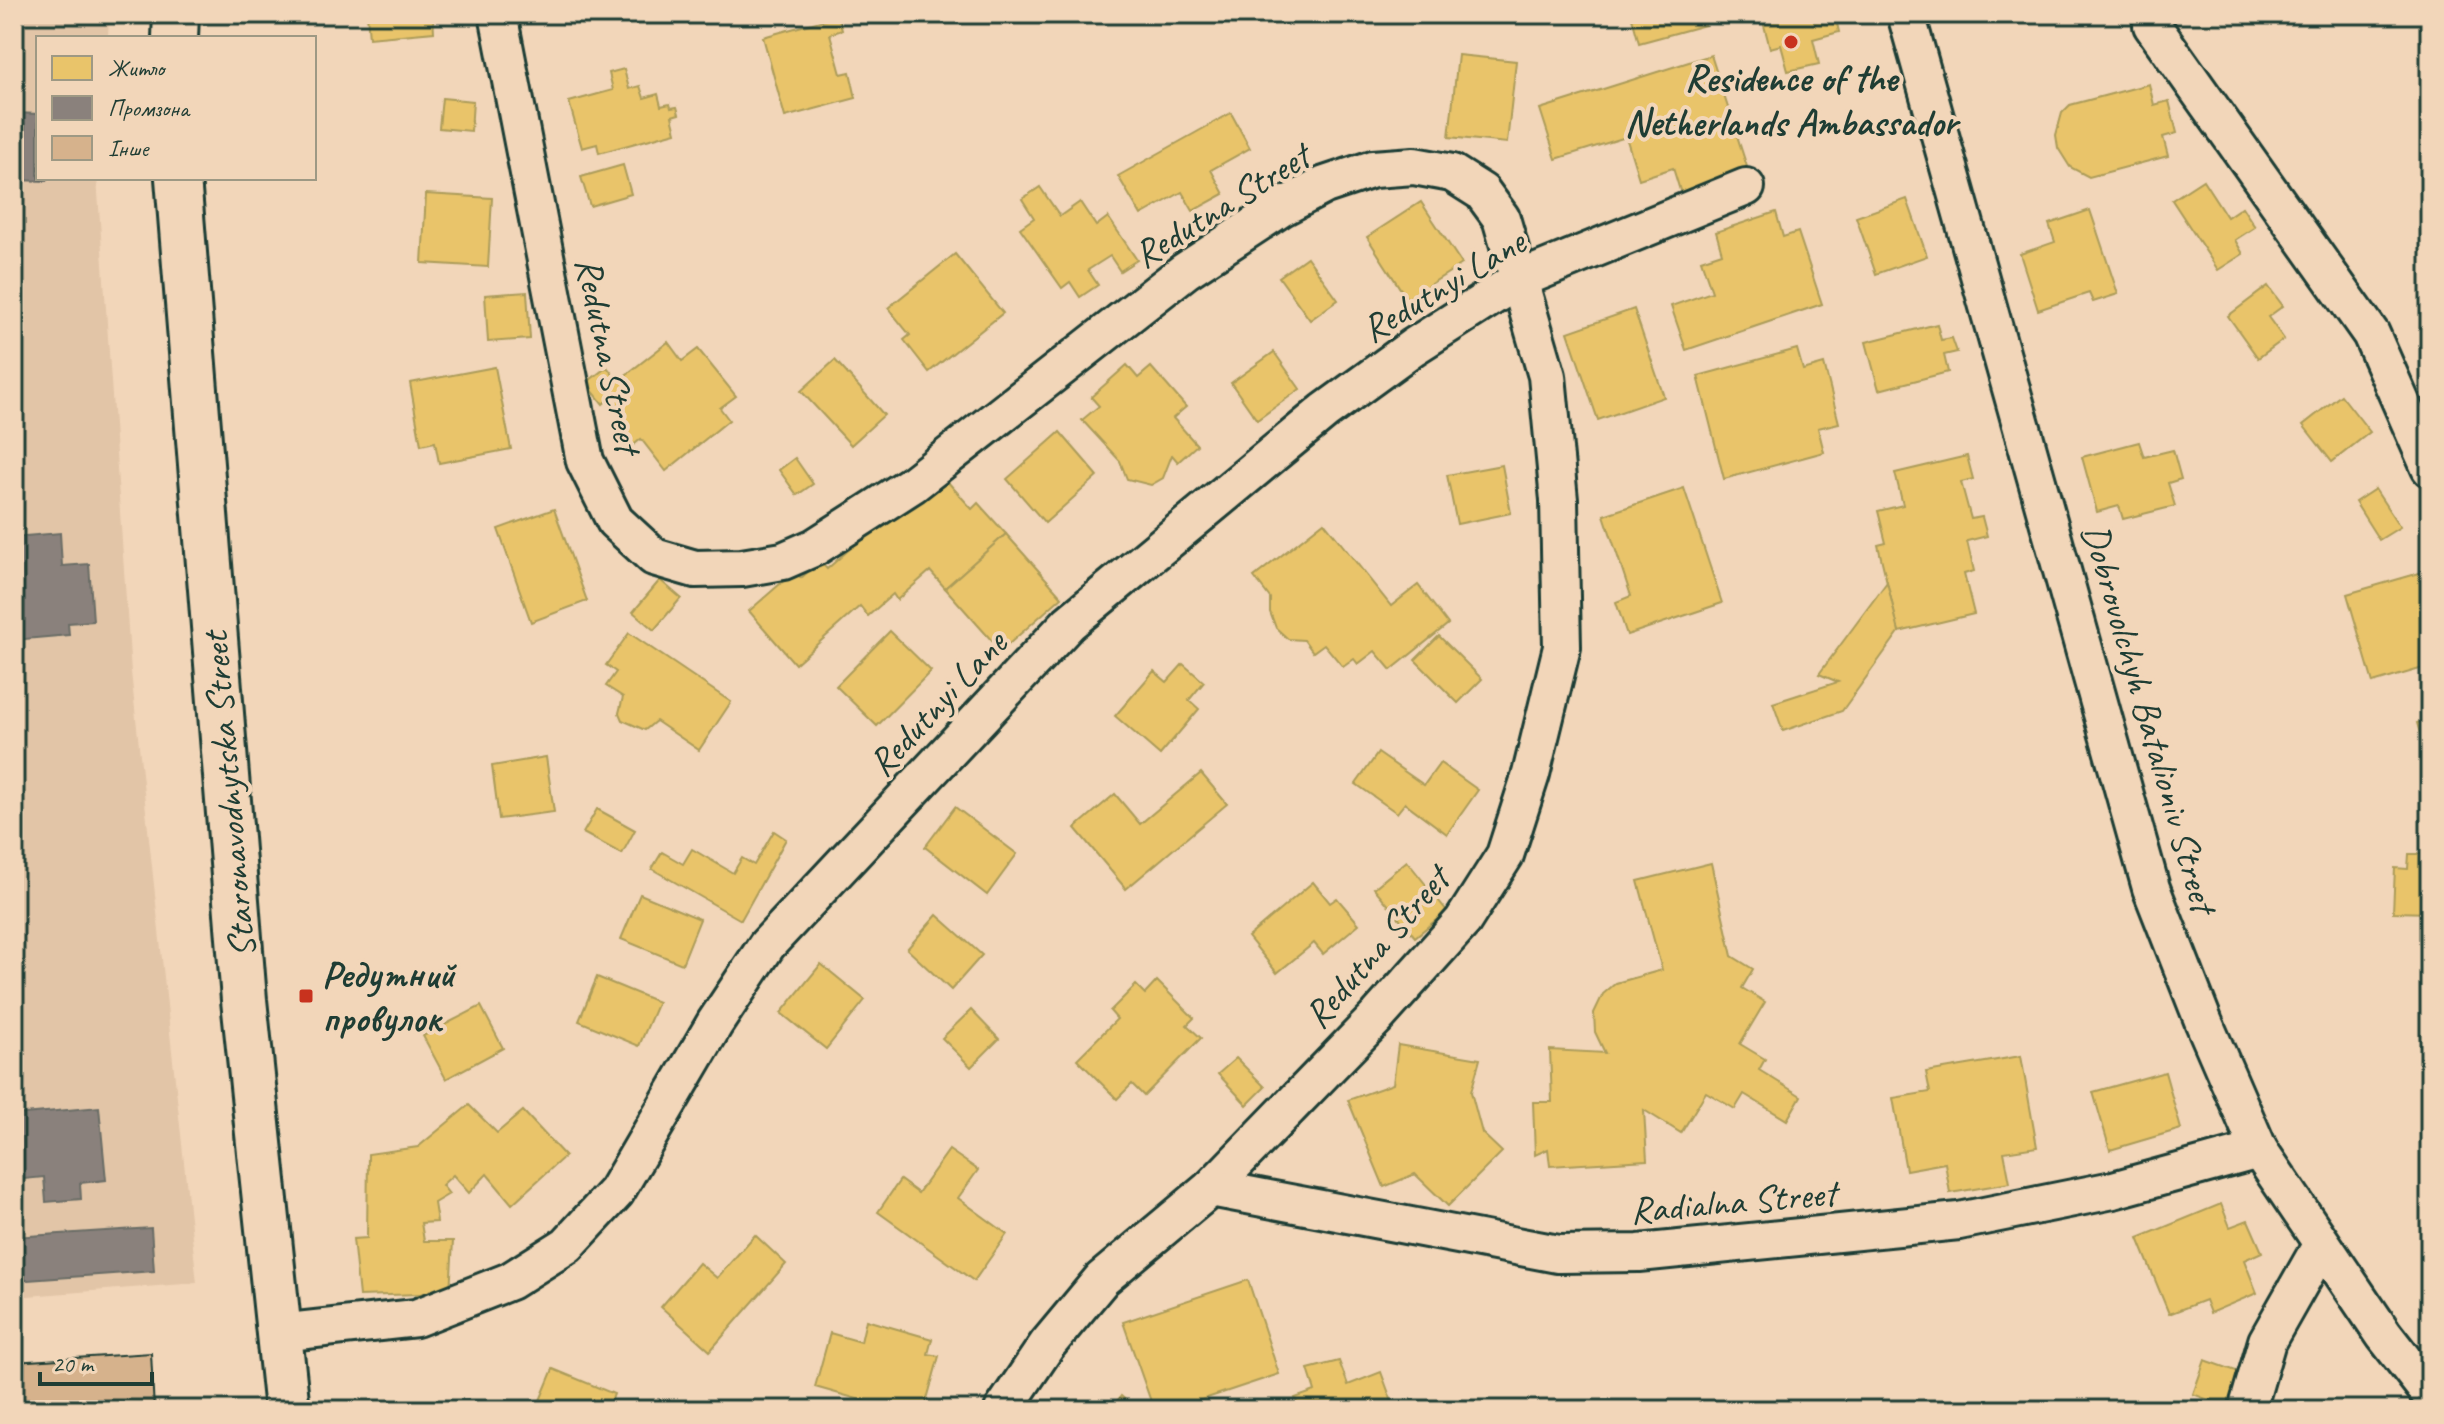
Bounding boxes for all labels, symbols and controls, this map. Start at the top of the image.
marker: Residence of the Netherlands Ambassador [1782,33,1800,51]
legend [36,36,316,180]
text: Житло [108,53,167,83]
place label: Residence of the Netherlands Ambassador [1625,55,1962,146]
text: Промзона [108,93,191,123]
street label: Redutna Street [1125,130,1323,278]
text: Інше [108,133,150,163]
street label: Redutnyi Lane [1353,217,1536,353]
street label: Redutna Street [565,253,653,462]
street label: Dobrovolchyh Batalioniv Street [2072,519,2229,923]
street label: Redutnyi Lane [858,619,1019,786]
street label: Staronavodnytska Street [191,627,266,960]
street label: Redutna Street [1293,853,1463,1038]
place label: Редутний провулок [322,951,457,1042]
marker: Редутний провулок [297,987,315,1005]
street label: Radialna Street [1628,1169,1843,1234]
scale bar [40,1336,152,1386]
text: 20 m [52,1349,95,1379]

